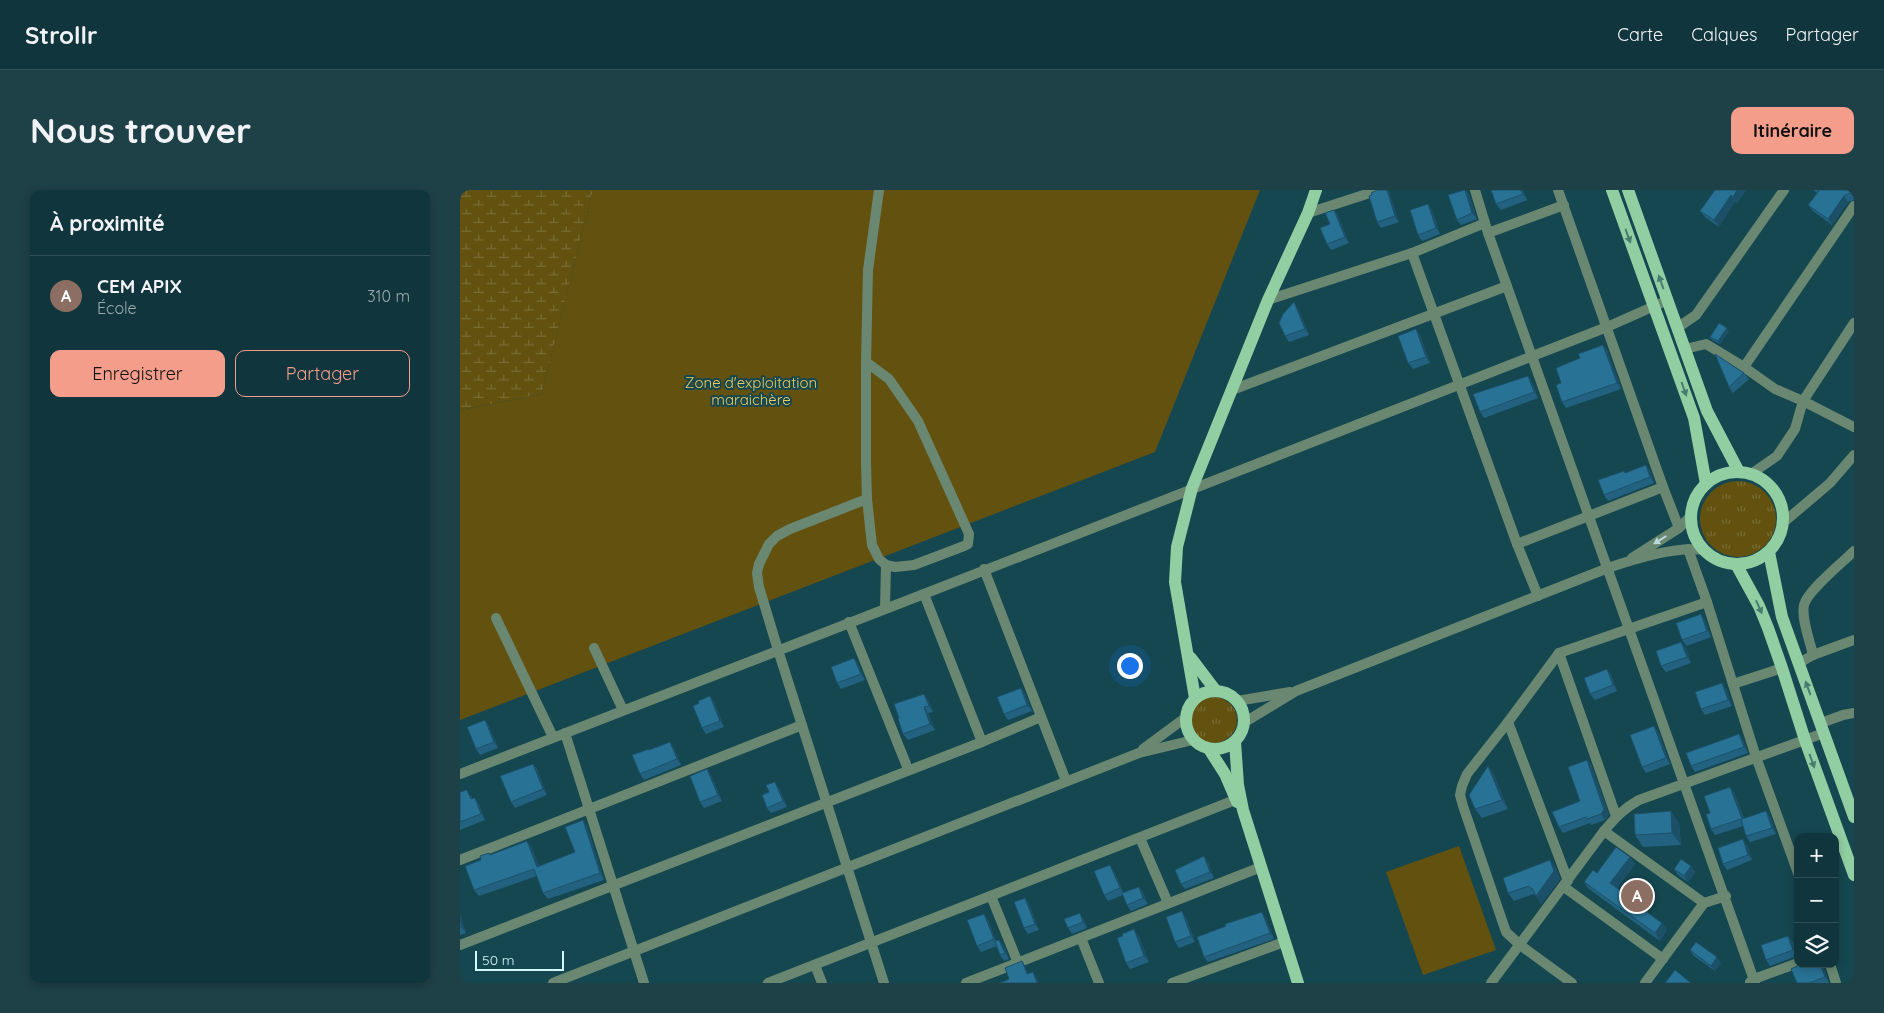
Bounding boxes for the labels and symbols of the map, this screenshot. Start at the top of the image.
one-way arrow [1624,229,1632,244]
one-way arrow [1657,274,1664,289]
park label: Zone d'exploitation maraichère [685,373,817,409]
one-way arrow [1681,381,1688,396]
one-way arrow [1653,535,1666,544]
one-way arrow [1755,600,1763,615]
your location [1117,653,1143,679]
one-way arrow [1804,681,1811,696]
one-way arrow [1808,754,1816,769]
pin: A [1621,877,1653,915]
scale bar [475,948,564,971]

